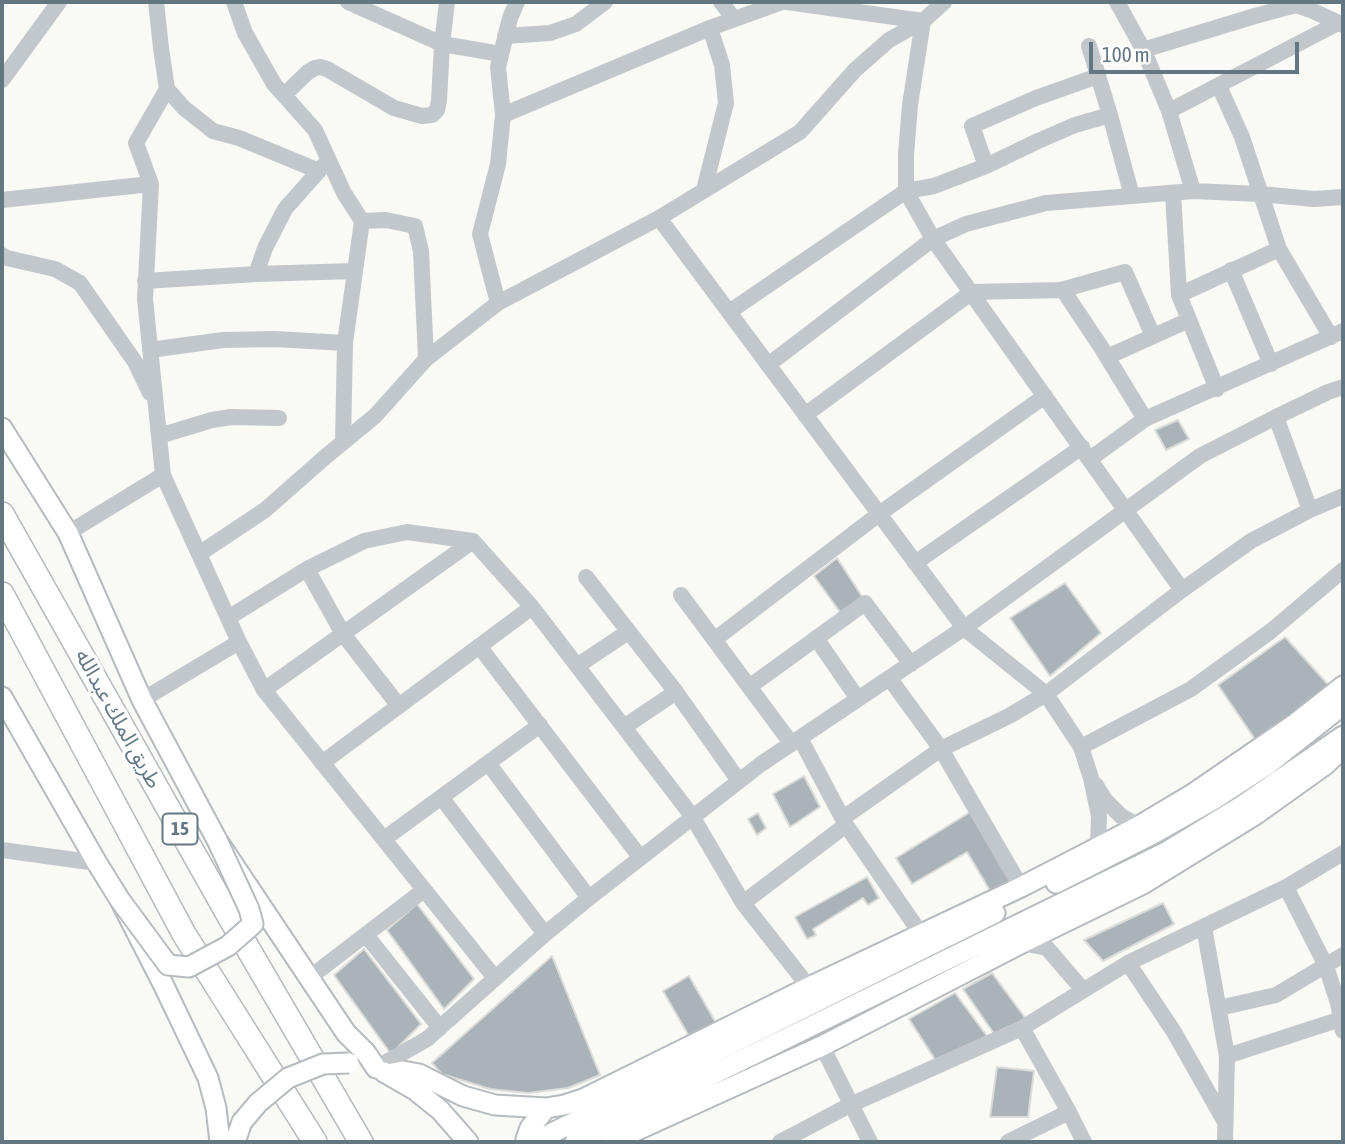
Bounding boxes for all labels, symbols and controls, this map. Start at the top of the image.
scale bar [1093,28,1303,72]
text: 100 m [1102,42,1150,66]
street label: طريق الملك عبدالله [69,645,167,793]
road number: 15 [162,814,198,844]

